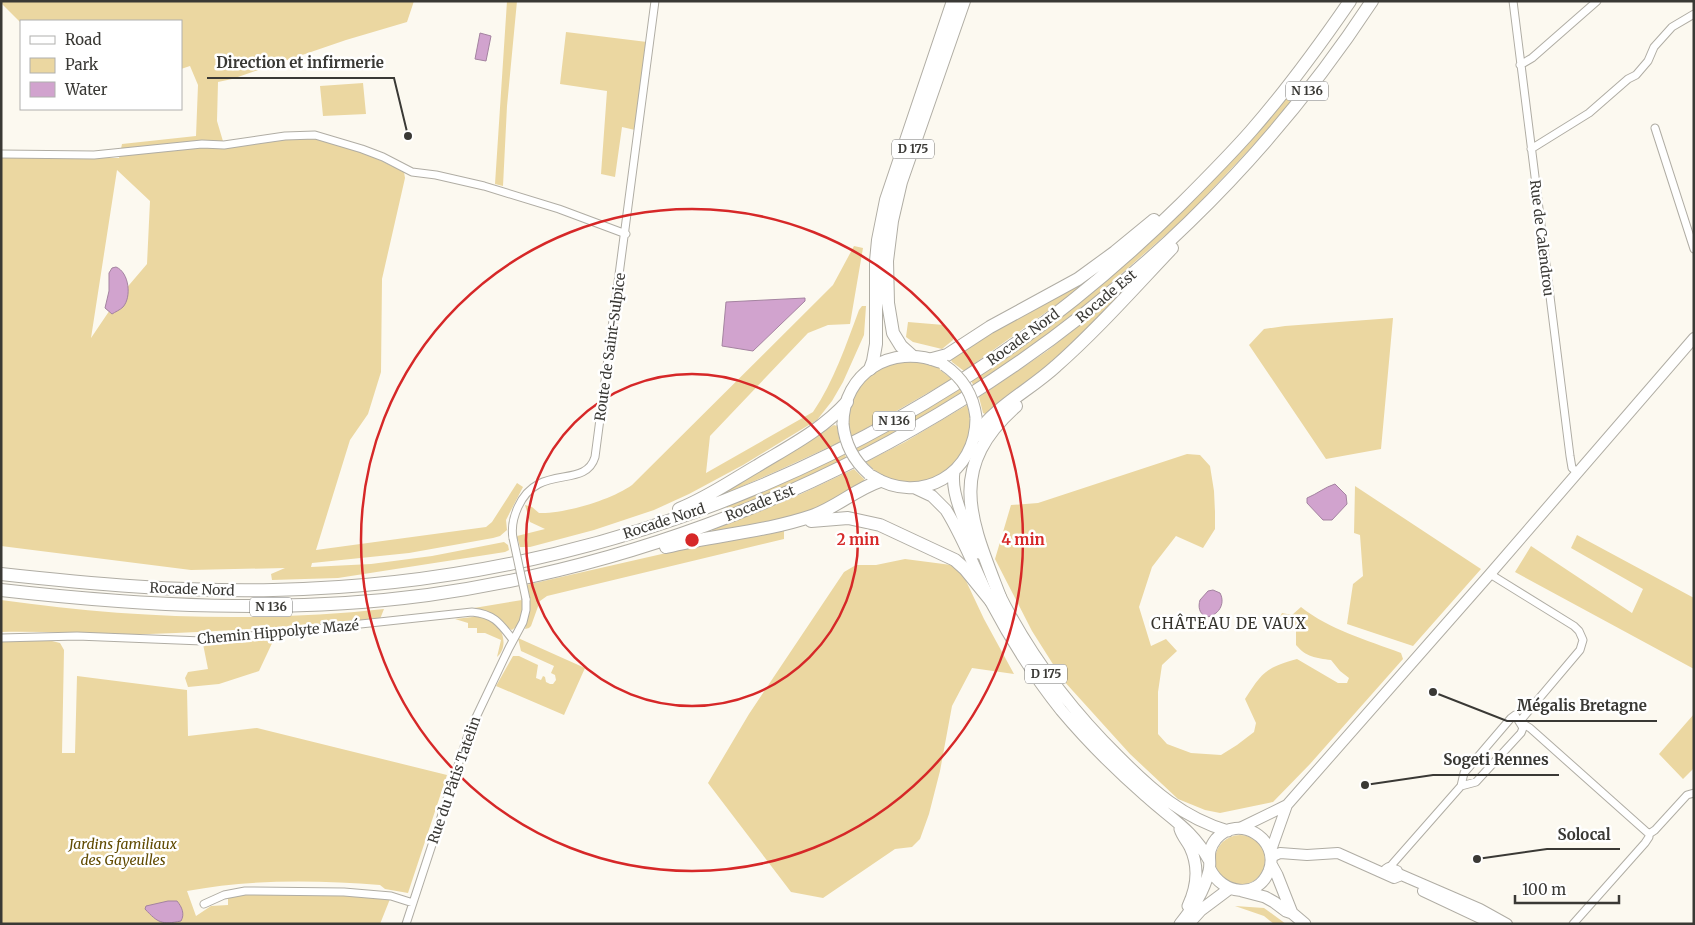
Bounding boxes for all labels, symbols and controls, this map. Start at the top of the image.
legend [20,20,182,110]
text: Road [65,30,101,49]
callout: Direction et infirmerie [207,48,394,78]
text: Direction et infirmerie [216,53,384,72]
text: Park [65,55,99,74]
text: Water [64,80,108,99]
road number: N 136 [1286,82,1328,100]
road number: D 175 [892,140,934,158]
street label: Rue de Calendrou [1526,179,1558,297]
street label: Rocade Est [1072,265,1140,326]
street label: Route de Saint-Sulpice [591,272,629,422]
street label: Rocade Nord [983,304,1063,369]
road number: N 136 [873,412,915,431]
street label: Rocade Est [723,481,798,525]
street label: Rocade Nord [621,499,708,543]
text: 2 min [837,530,879,549]
text: 4 min [1001,530,1045,549]
centre of rings [683,531,701,549]
street label: Rocade Nord [149,579,235,599]
road number: N 136 [250,598,292,616]
district label: CHÂTEAU DE VAUX [1151,613,1307,633]
street label: Chemin Hippolyte Mazé [196,616,360,648]
road number: D 175 [1025,664,1067,684]
callout: Mégalis Bretagne [1507,691,1657,721]
text: Mégalis Bretagne [1517,696,1647,715]
street label: Rue du Pâtis Tatelin [424,714,484,846]
callout: Sogeti Rennes [1433,745,1559,775]
text: Sogeti Rennes [1443,750,1549,769]
callout: Solocal [1547,819,1620,849]
text: Solocal [1557,825,1611,844]
park label: Jardins familiaux des Gayeulles [67,835,178,869]
scale bar [1515,872,1619,904]
text: 100 m [1522,880,1566,899]

